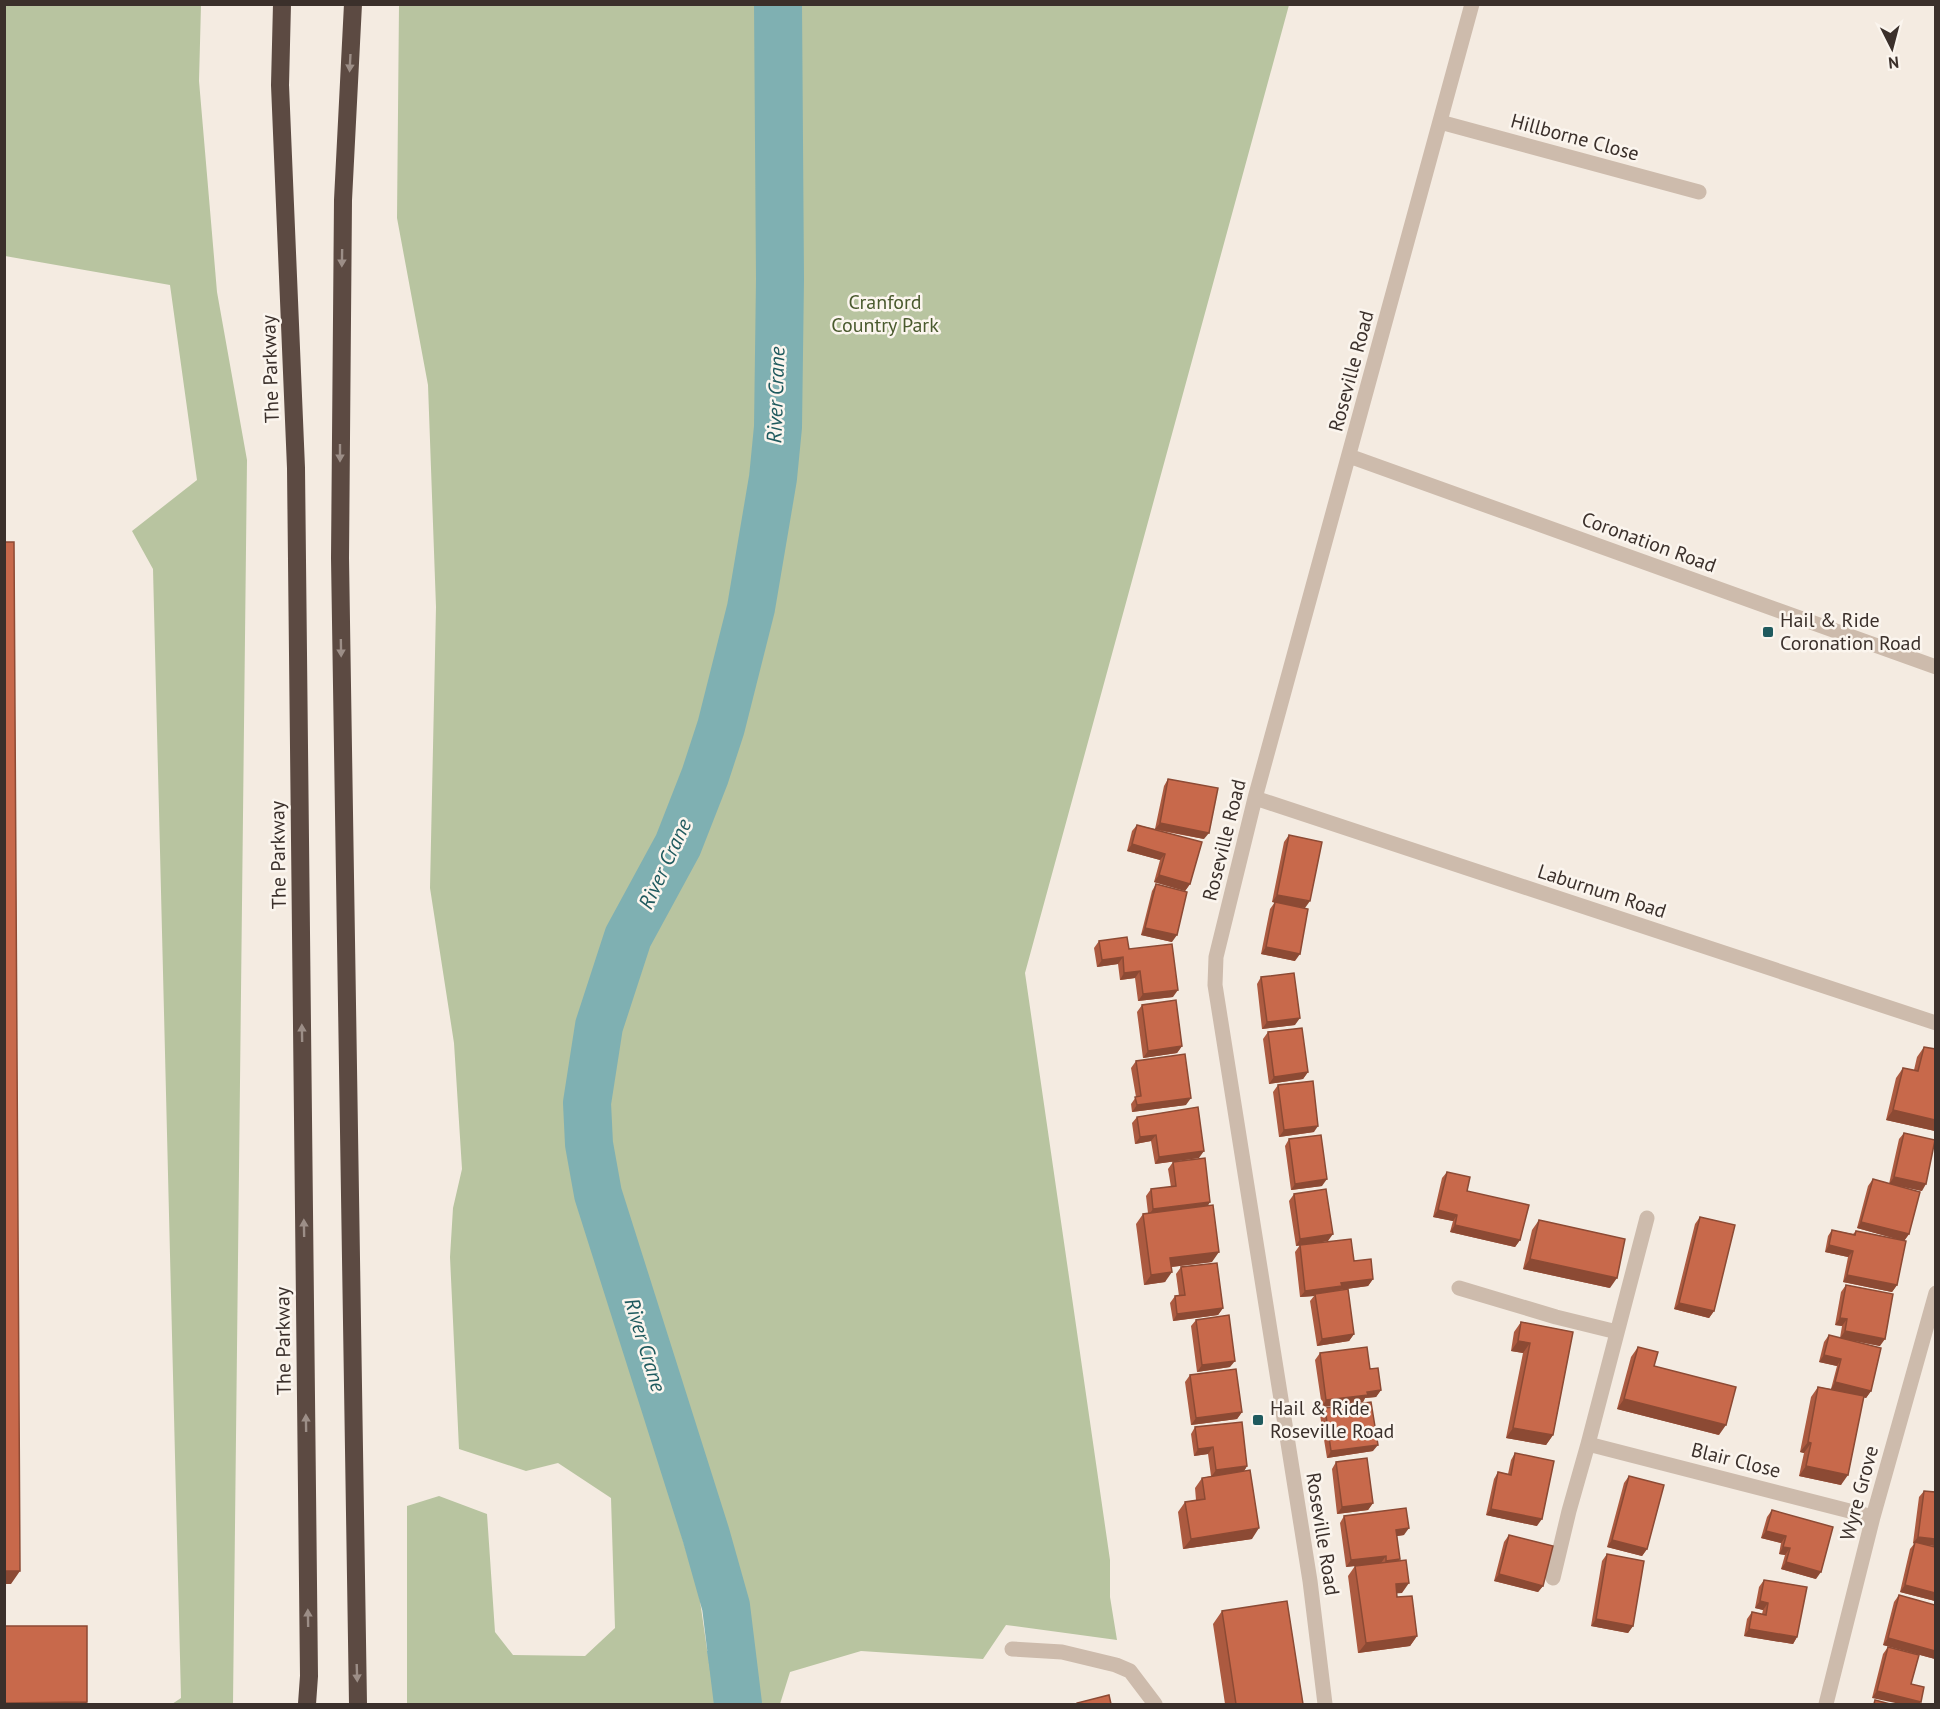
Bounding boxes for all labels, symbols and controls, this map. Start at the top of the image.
north arrow [1862,18,1922,78]
text: N [1887,52,1900,73]
one-way arrow [346,53,355,72]
street label: Hillborne Close [1508,107,1642,167]
one-way arrow [337,248,347,267]
park label: Cranford Country Park [831,289,939,338]
street label: Roseville Road [1322,308,1380,434]
street label: The Parkway [255,314,285,424]
water label: River Crane [760,346,791,444]
one-way arrow [335,443,345,462]
street label: Coronation Road [1578,506,1720,578]
place label: Hail & Ride Coronation Road [1780,607,1921,656]
marker: Hail & Ride Coronation Road [1761,625,1775,639]
one-way arrow [336,638,346,657]
street label: Roseville Road [1196,777,1252,903]
street label: The Parkway [264,800,292,909]
water label: River Crane [632,814,697,913]
street label: Laburnum Road [1534,858,1670,924]
one-way arrow [297,1023,307,1042]
one-way arrow [299,1218,309,1237]
street label: The Parkway [269,1286,297,1395]
water label: River Crane [618,1295,673,1395]
place label: Hail & Ride Roseville Road [1270,1395,1394,1444]
one-way arrow [301,1413,311,1432]
marker: Hail & Ride Roseville Road [1251,1413,1265,1427]
street label: Blair Close [1688,1436,1784,1484]
street label: Wyre Grove [1834,1443,1884,1543]
street label: Roseville Road [1300,1471,1346,1597]
one-way arrow [303,1608,313,1627]
one-way arrow [353,1663,362,1682]

